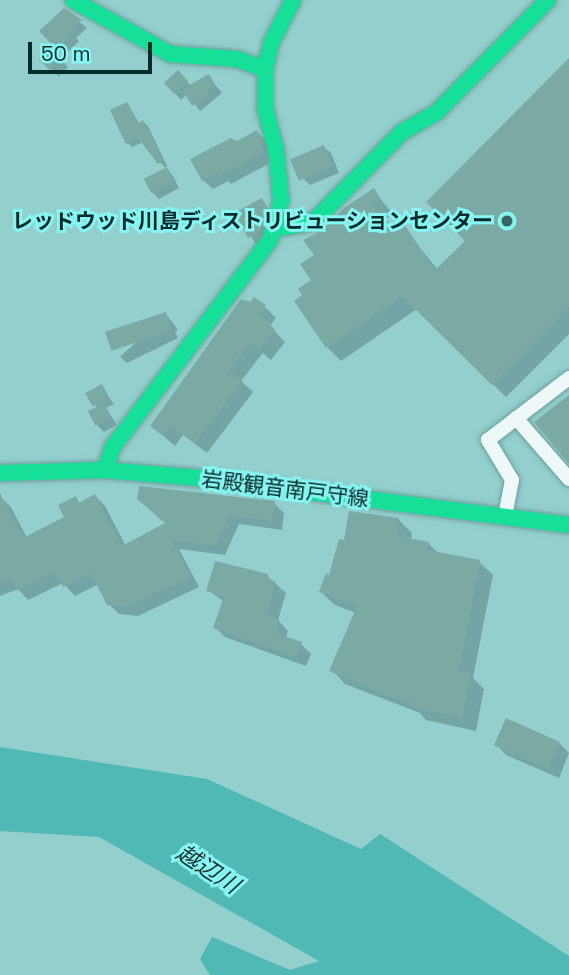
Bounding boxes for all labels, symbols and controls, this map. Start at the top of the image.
scale bar [32,28,156,72]
text: 50 m [41,40,91,67]
place label: レッドウッド川島ディストリビューションセンター [10,208,493,234]
marker: レッドウッド川島ディストリビューションセンター [499,213,515,229]
street label: 岩殿観音南戸守線 [200,466,370,512]
water label: 越辺川 [172,839,244,899]

